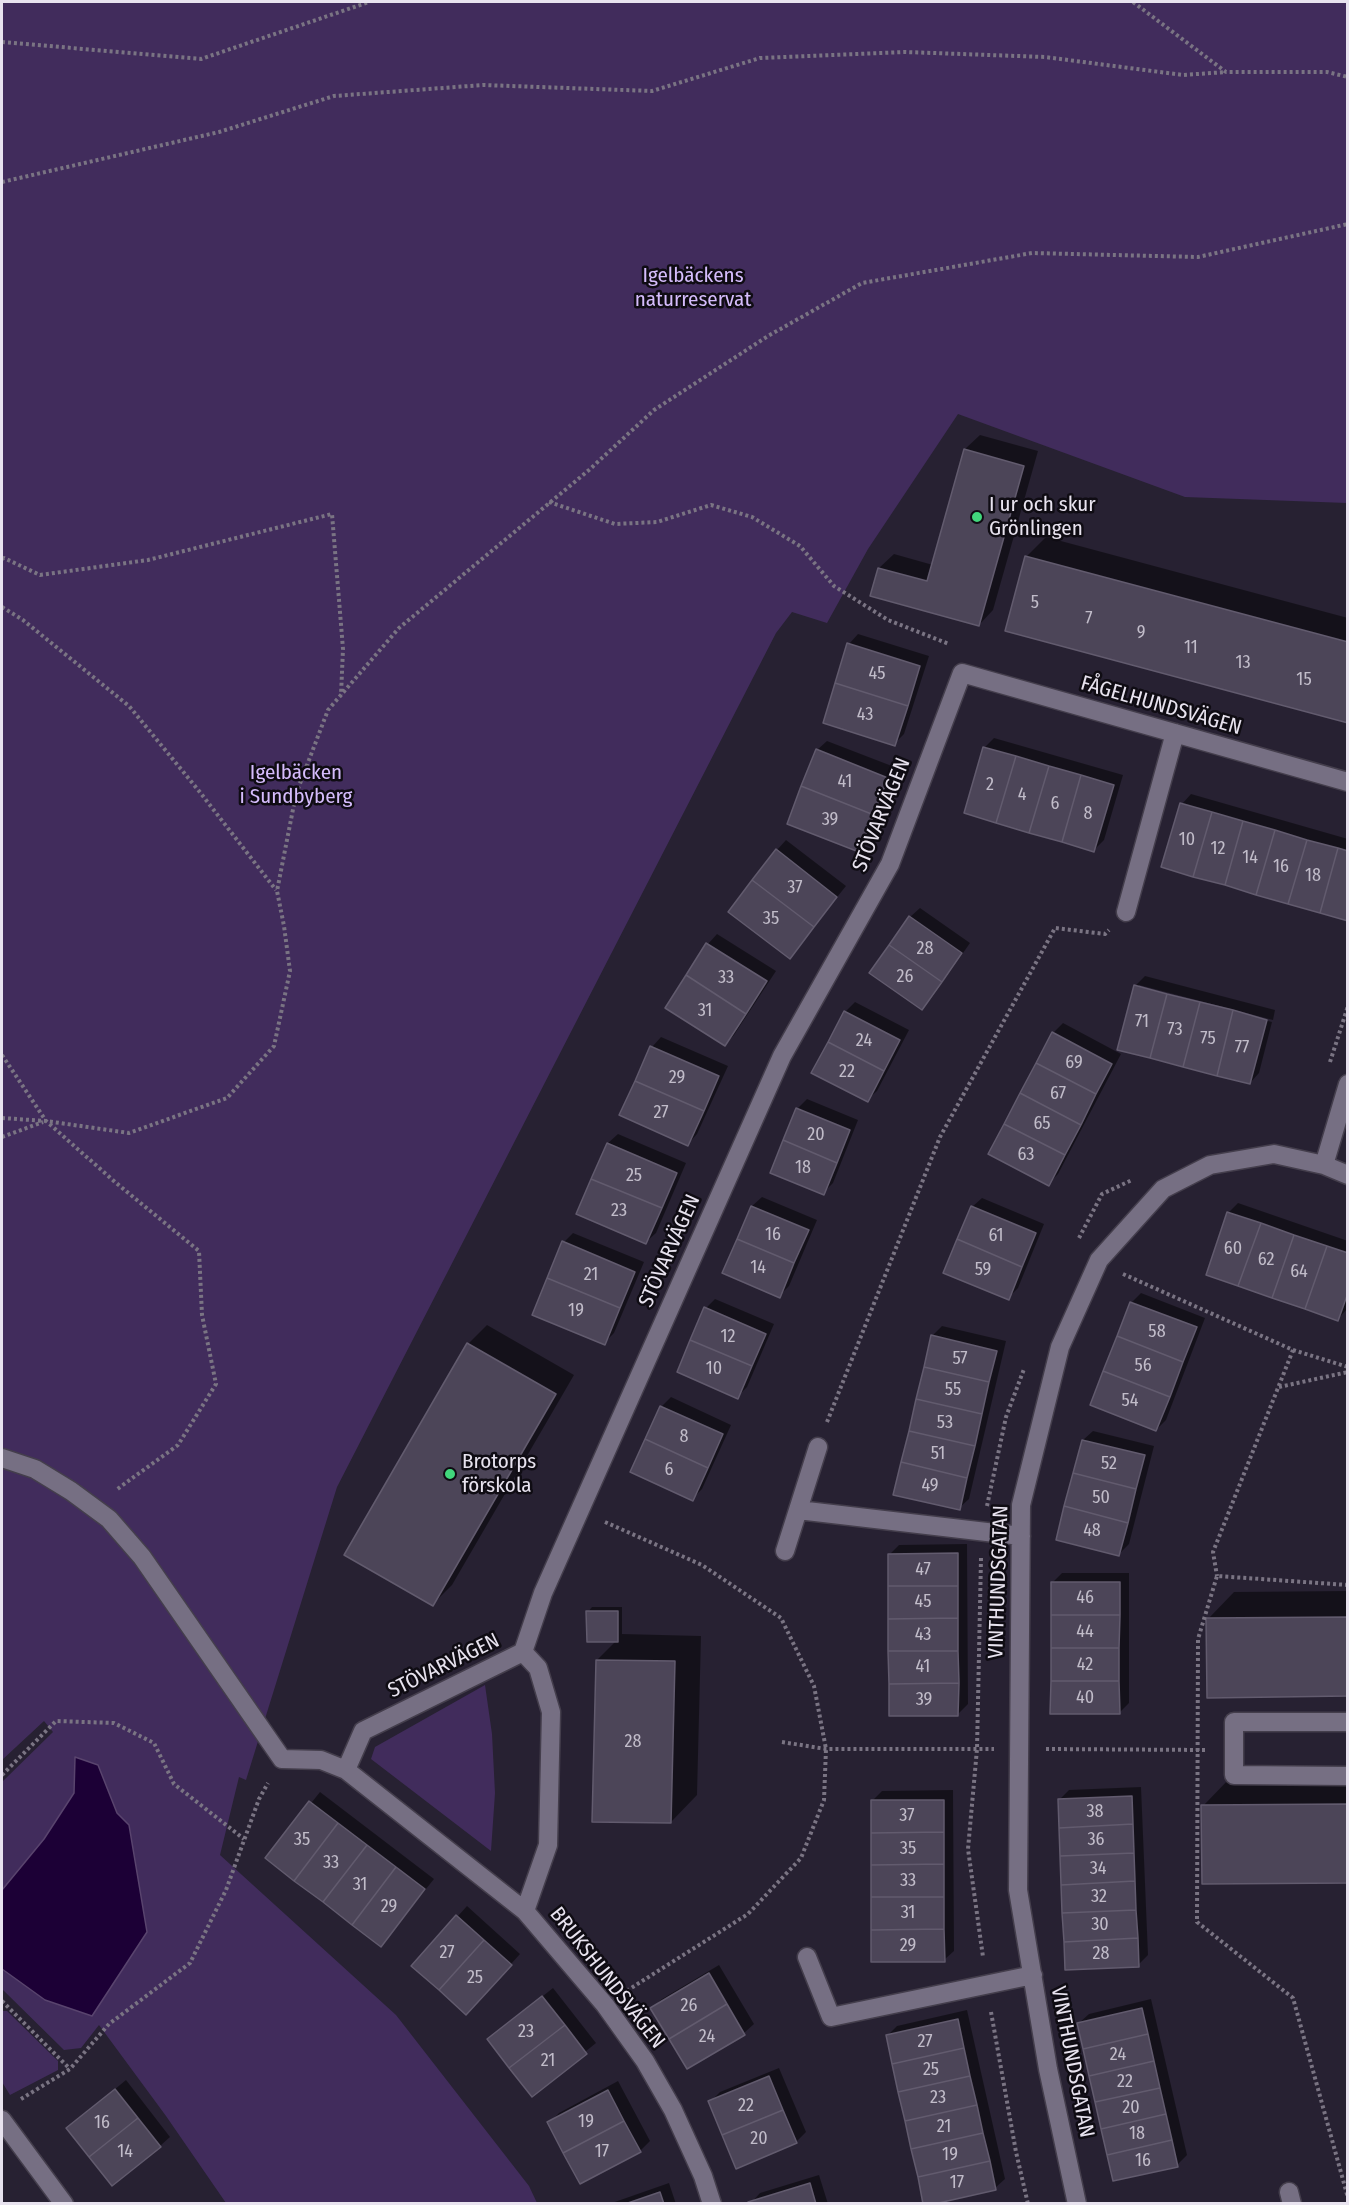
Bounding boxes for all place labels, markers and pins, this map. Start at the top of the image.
place label: I ur och skur Grönlingen [989,492,1096,542]
marker: I ur och skur Grönlingen [970,510,984,524]
place label: Brotorps förskola [462,1449,536,1499]
marker: Brotorps förskola [443,1467,457,1481]

